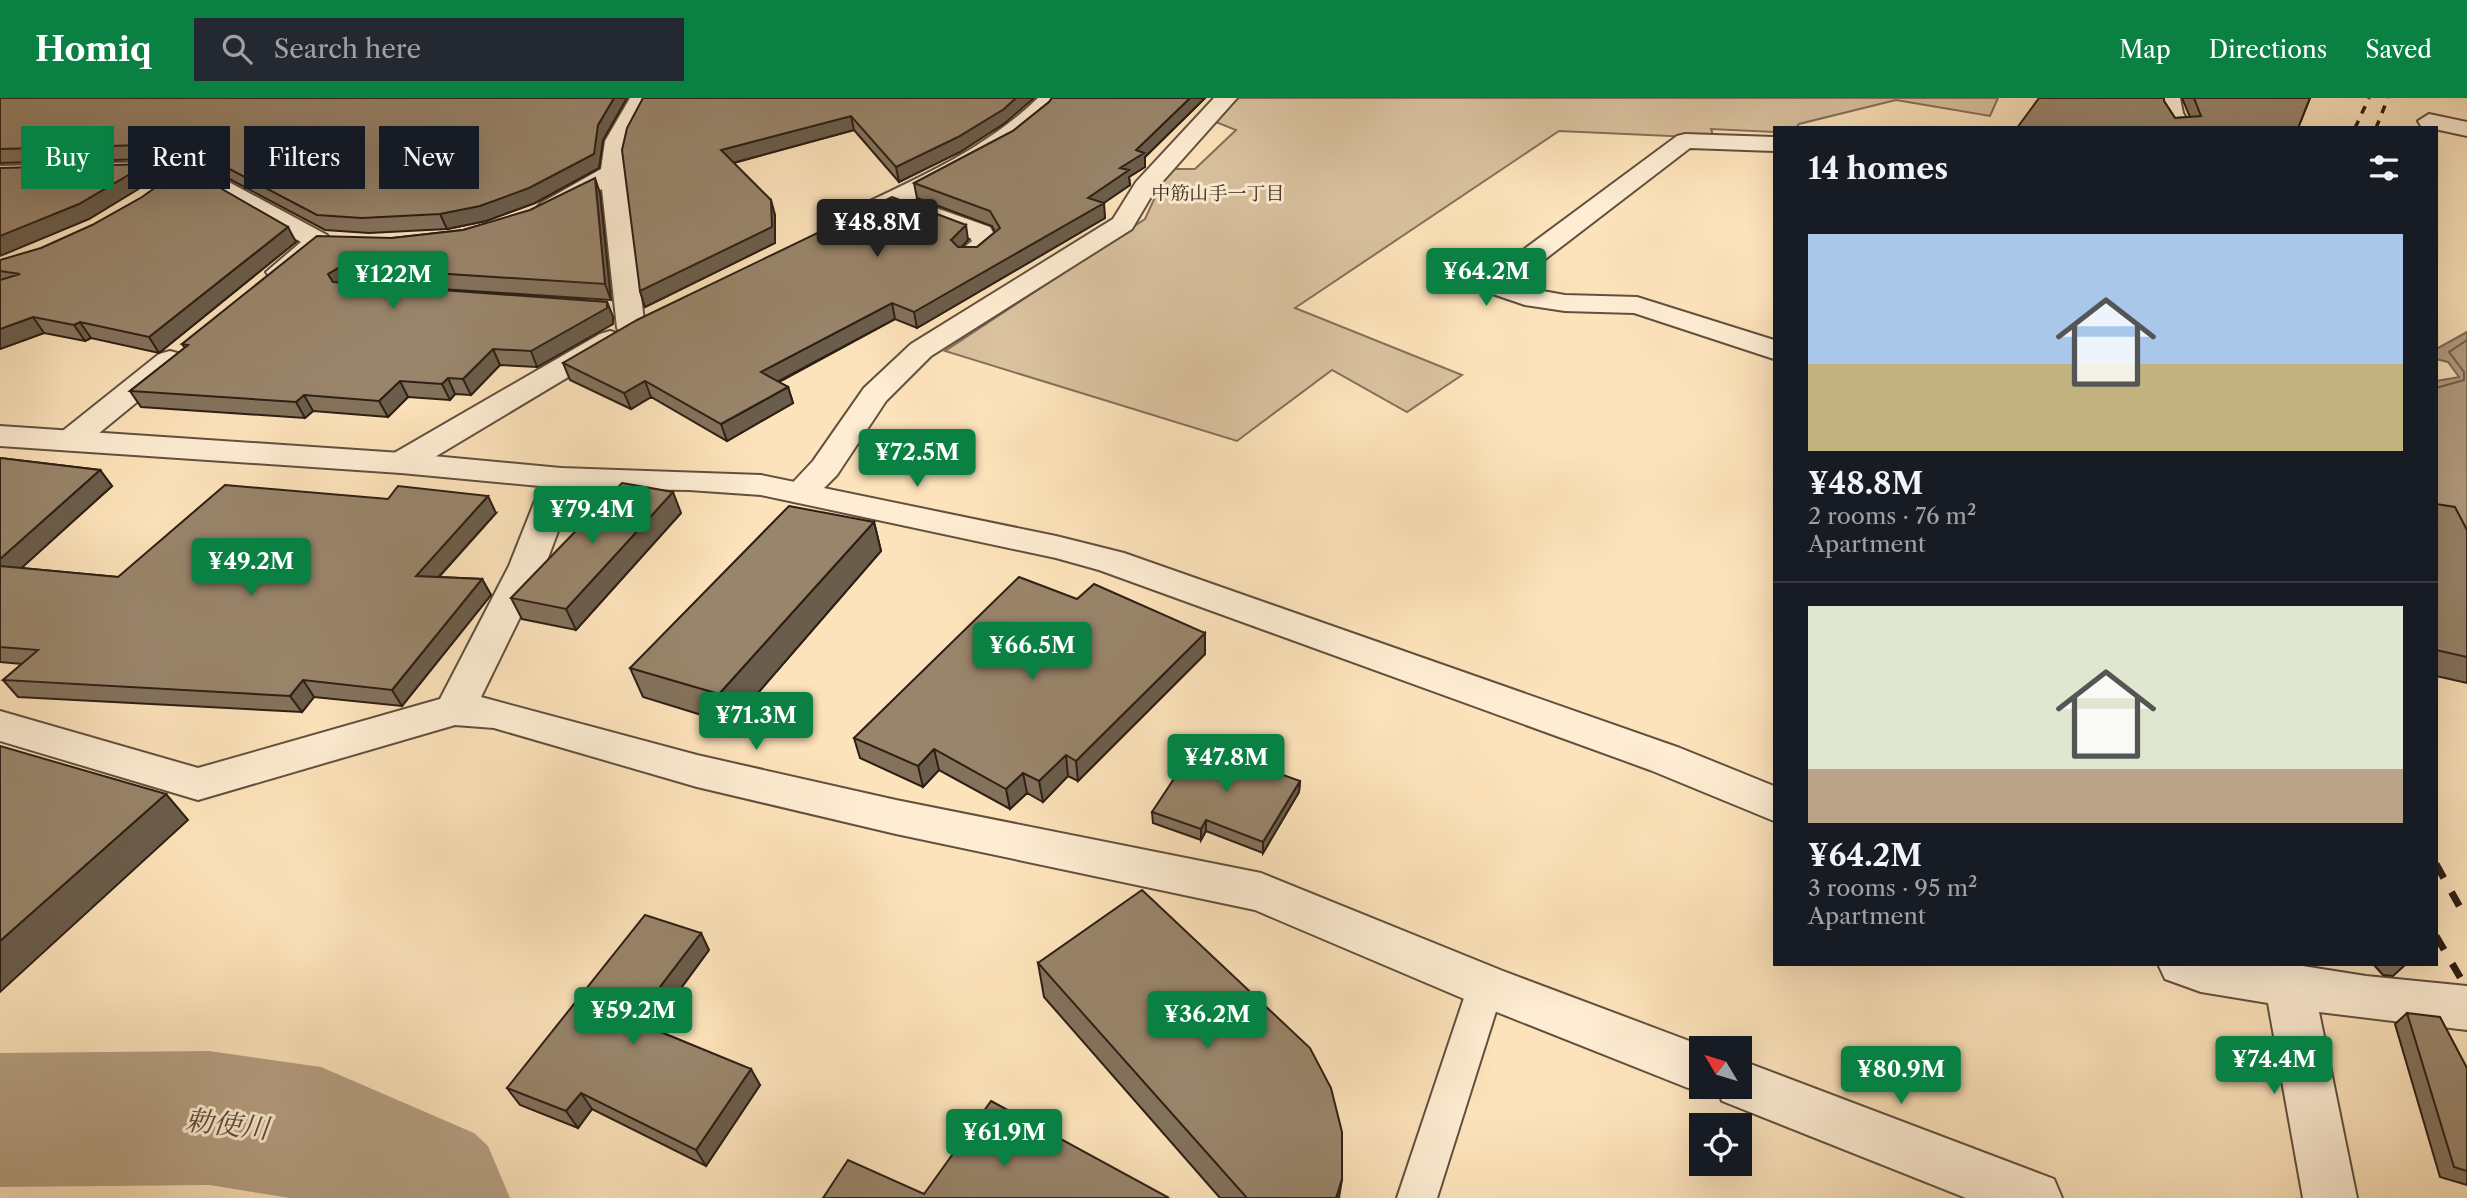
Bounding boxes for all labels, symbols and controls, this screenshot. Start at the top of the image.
search box [194,18,684,81]
text: Homiq [35,29,152,70]
icon: search [218,30,256,68]
text: Search here [274,33,421,65]
text: Map [2119,35,2171,64]
text: Directions [2209,35,2327,64]
text: Saved [2365,35,2432,64]
chip: Buy [21,126,114,189]
chip: Rent [128,126,230,189]
chip: Filters [244,126,365,189]
chip: New [379,126,479,189]
icon: filters [2365,149,2403,187]
text: 14 homes [1808,150,1948,187]
district label: 中筋山手一丁目 [1151,182,1285,205]
pin: ¥48.8M [820,200,934,259]
text: ¥48.8M [833,208,921,236]
pin: ¥64.2M [1429,248,1543,308]
pin: ¥122M [344,252,442,311]
text: ¥64.2M [1442,257,1530,285]
text: ¥122M [354,260,432,288]
icon: home [2043,279,2169,405]
pin: ¥72.5M [860,430,974,489]
text: ¥72.5M [875,438,959,466]
text: ¥48.8M [1808,465,1923,502]
pin: ¥79.4M [535,486,649,546]
text: ¥79.4M [550,495,634,523]
text: 2 rooms · 76 m² [1808,502,1976,530]
text: Apartment [1808,530,1926,558]
pin: ¥49.2M [194,538,308,598]
text: ¥49.2M [208,547,294,575]
pin: ¥66.5M [975,622,1089,682]
text: ¥66.5M [989,631,1075,659]
icon: home [2043,651,2169,777]
pin: ¥71.3M [699,692,813,752]
text: ¥71.3M [715,701,797,729]
pin: ¥47.8M [1169,734,1283,794]
text: ¥47.8M [1183,743,1269,771]
text: ¥64.2M [1808,837,1922,874]
text: 3 rooms · 95 m² [1808,874,1977,902]
text: Apartment [1808,902,1926,930]
pin: ¥59.2M [576,988,690,1047]
pin: ¥36.2M [1150,992,1264,1051]
text: ¥59.2M [590,996,676,1024]
text: ¥36.2M [1164,1000,1250,1028]
north arrow [1689,1036,1752,1099]
map controls [1689,1036,1752,1176]
pin: ¥74.4M [2217,1037,2331,1096]
text: ¥74.4M [2231,1045,2317,1073]
pin: ¥80.9M [1844,1046,1958,1106]
text: ¥80.9M [1857,1055,1945,1083]
water label: 勅使川 [183,1103,274,1146]
pin: ¥61.9M [947,1110,1061,1169]
button: locate [1689,1113,1752,1176]
text: ¥61.9M [962,1118,1046,1146]

